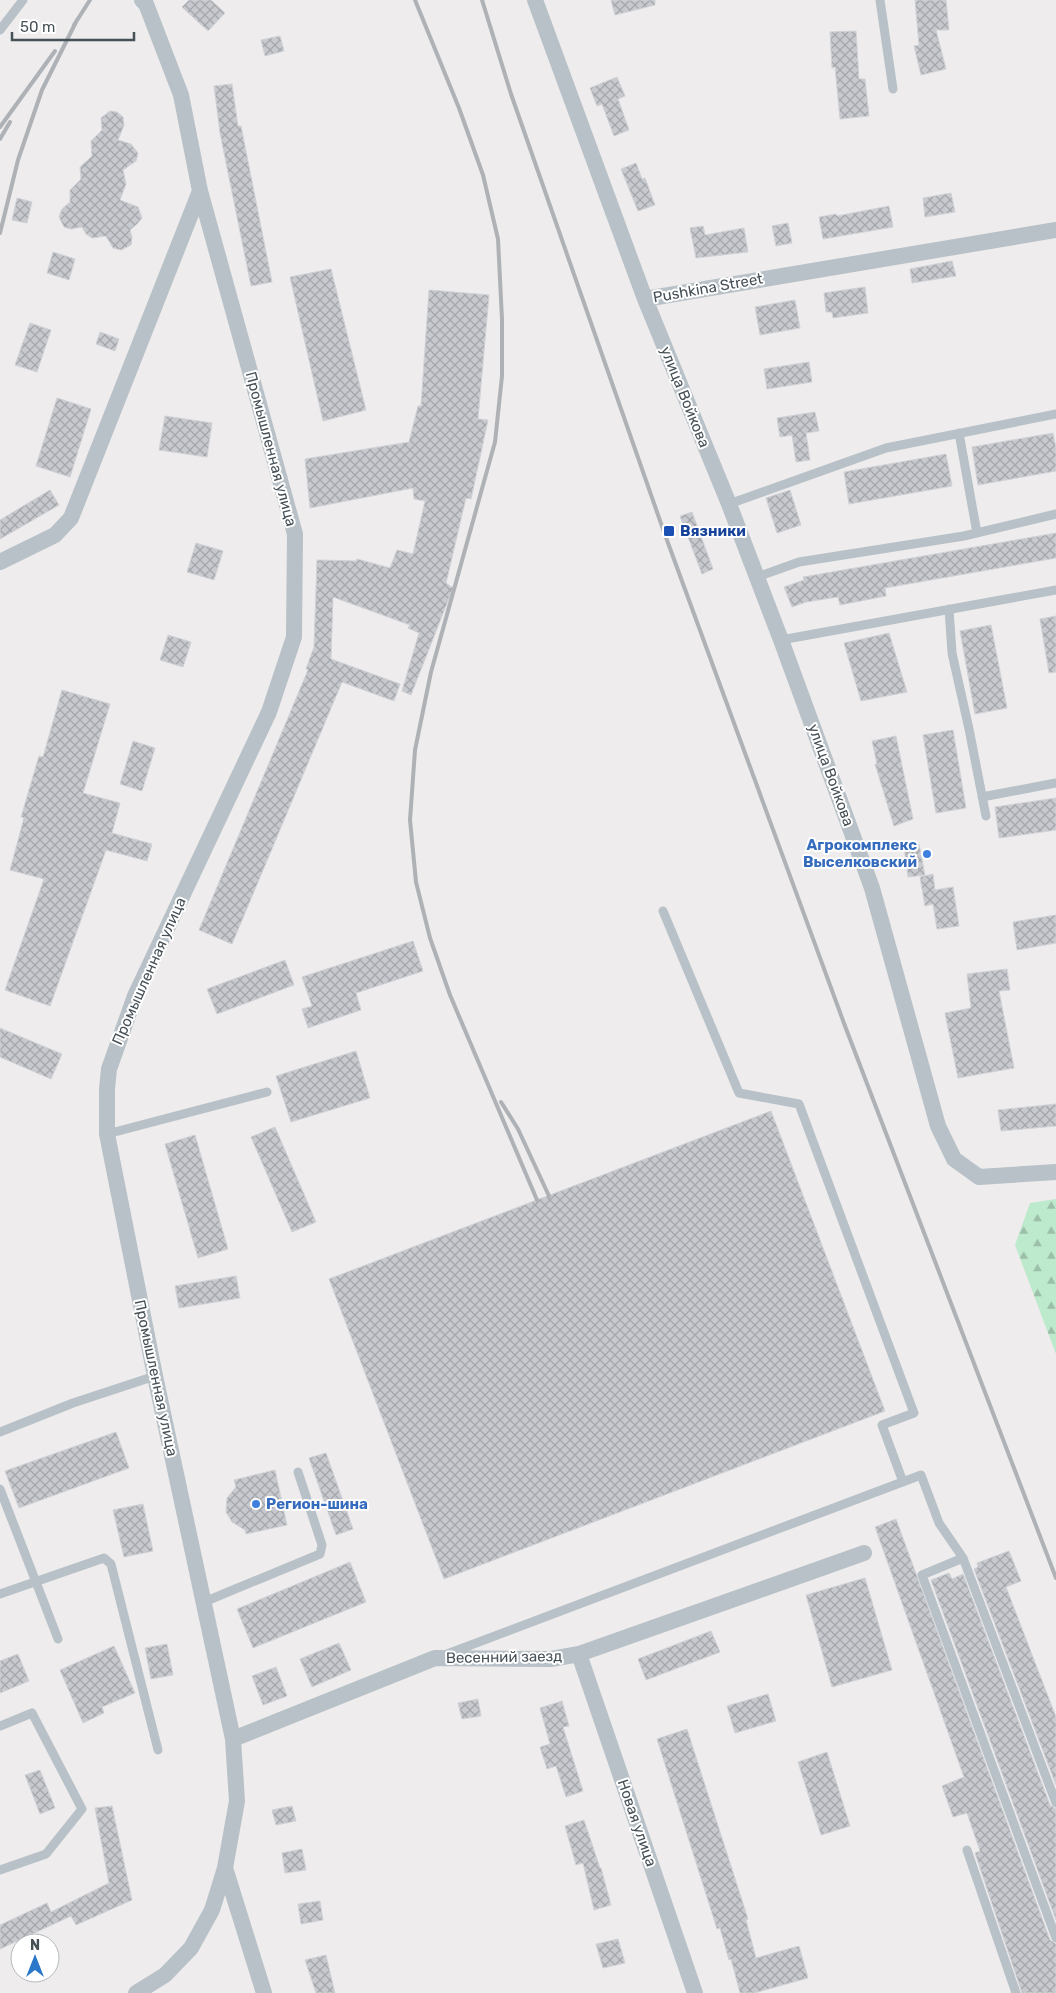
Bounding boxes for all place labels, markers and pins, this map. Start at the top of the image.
place label: Вязники [680,522,746,540]
marker: Вязники [662,524,676,538]
place label: Агрокомплекс Выселковский [803,836,917,871]
marker: Агрокомплекс Выселковский [921,848,933,860]
place label: Регион-шина [266,1495,368,1513]
marker: Регион-шина [250,1498,262,1510]

